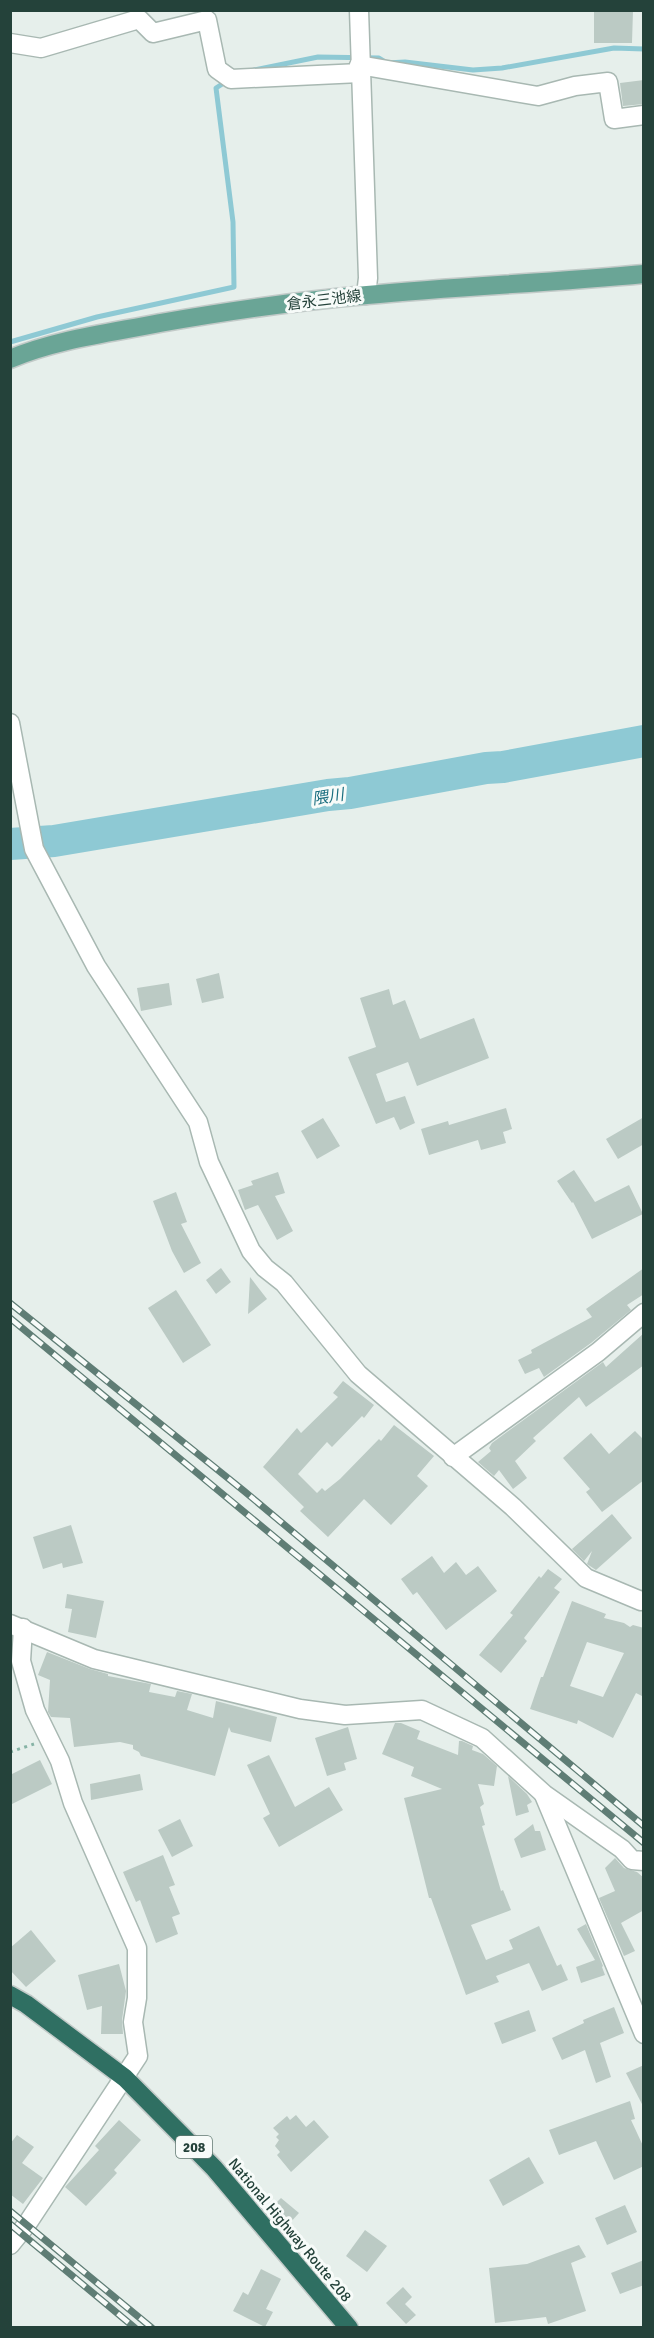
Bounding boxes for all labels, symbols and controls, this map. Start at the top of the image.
street label: 倉永三池線 [286,286,362,314]
water label: 隈川 [311,784,347,809]
road number: 208 [176,2136,212,2158]
street label: National Highway Route 208 [225,2155,355,2305]

